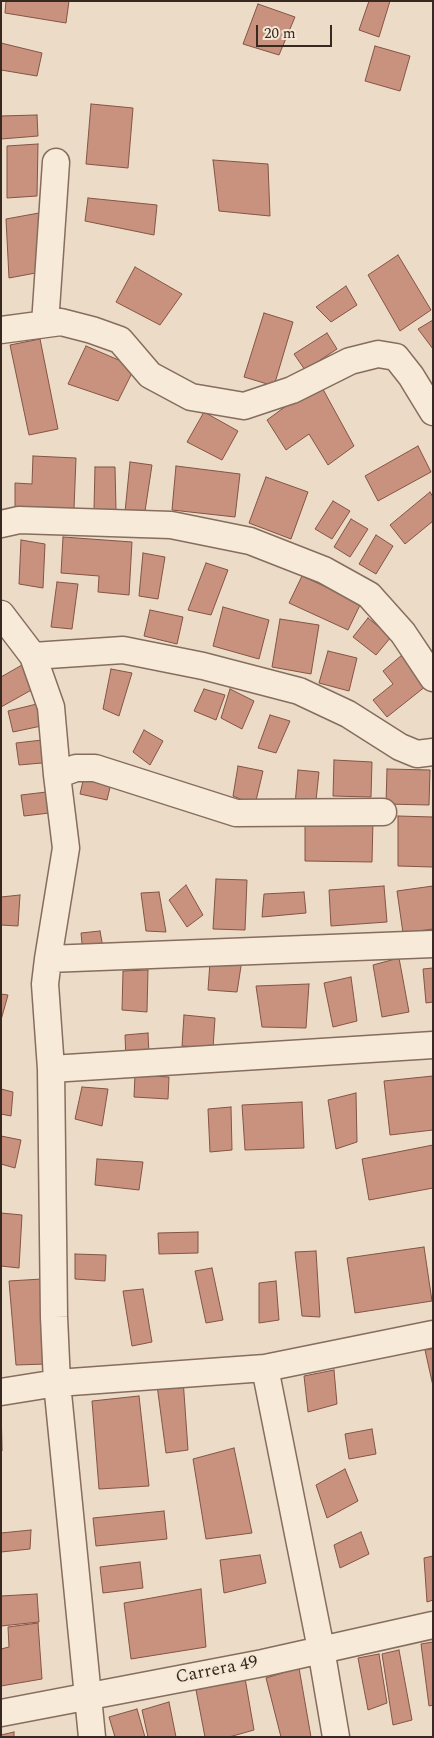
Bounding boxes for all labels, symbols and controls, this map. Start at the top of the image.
scale bar [259,15,335,47]
text: 20 m [264,22,296,45]
street label: Carrera 49 [174,1652,260,1690]

